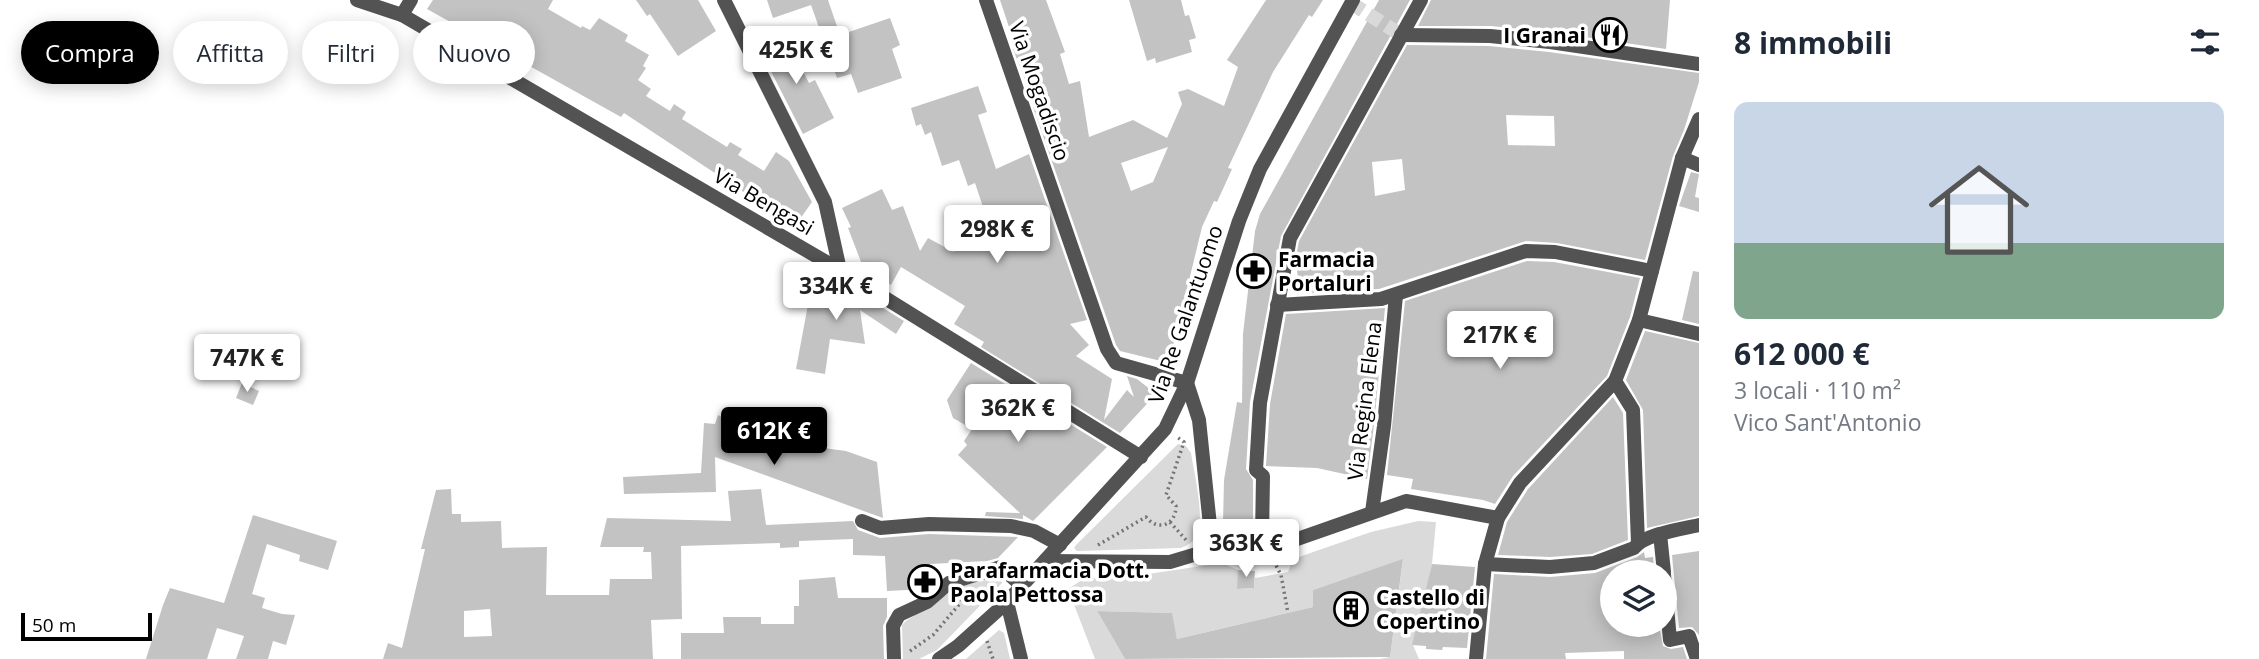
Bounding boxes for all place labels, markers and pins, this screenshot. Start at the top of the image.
restaurant icon: I Granai [1591,16,1629,54]
place label: I Granai [1503,21,1586,49]
pin: 425K € [739,27,853,86]
pin: 298K € [940,205,1054,265]
place label: Farmacia Portaluri [1278,245,1375,297]
pharmacy icon: Farmacia Portaluri [1235,252,1273,290]
pin: 334K € [779,262,893,322]
pin: 217K € [1443,312,1557,371]
pin: 747K € [190,334,304,394]
pin: 362K € [961,384,1075,444]
pin: 612K € [717,407,831,467]
pin: 363K € [1189,520,1303,579]
place label: Parafarmacia Dott. Paola Pettossa [950,556,1150,608]
pharmacy icon: Parafarmacia Dott. Paola Pettossa [906,563,944,601]
place label: Castello di Copertino [1376,583,1485,635]
building icon: Castello di Copertino [1332,590,1370,628]

